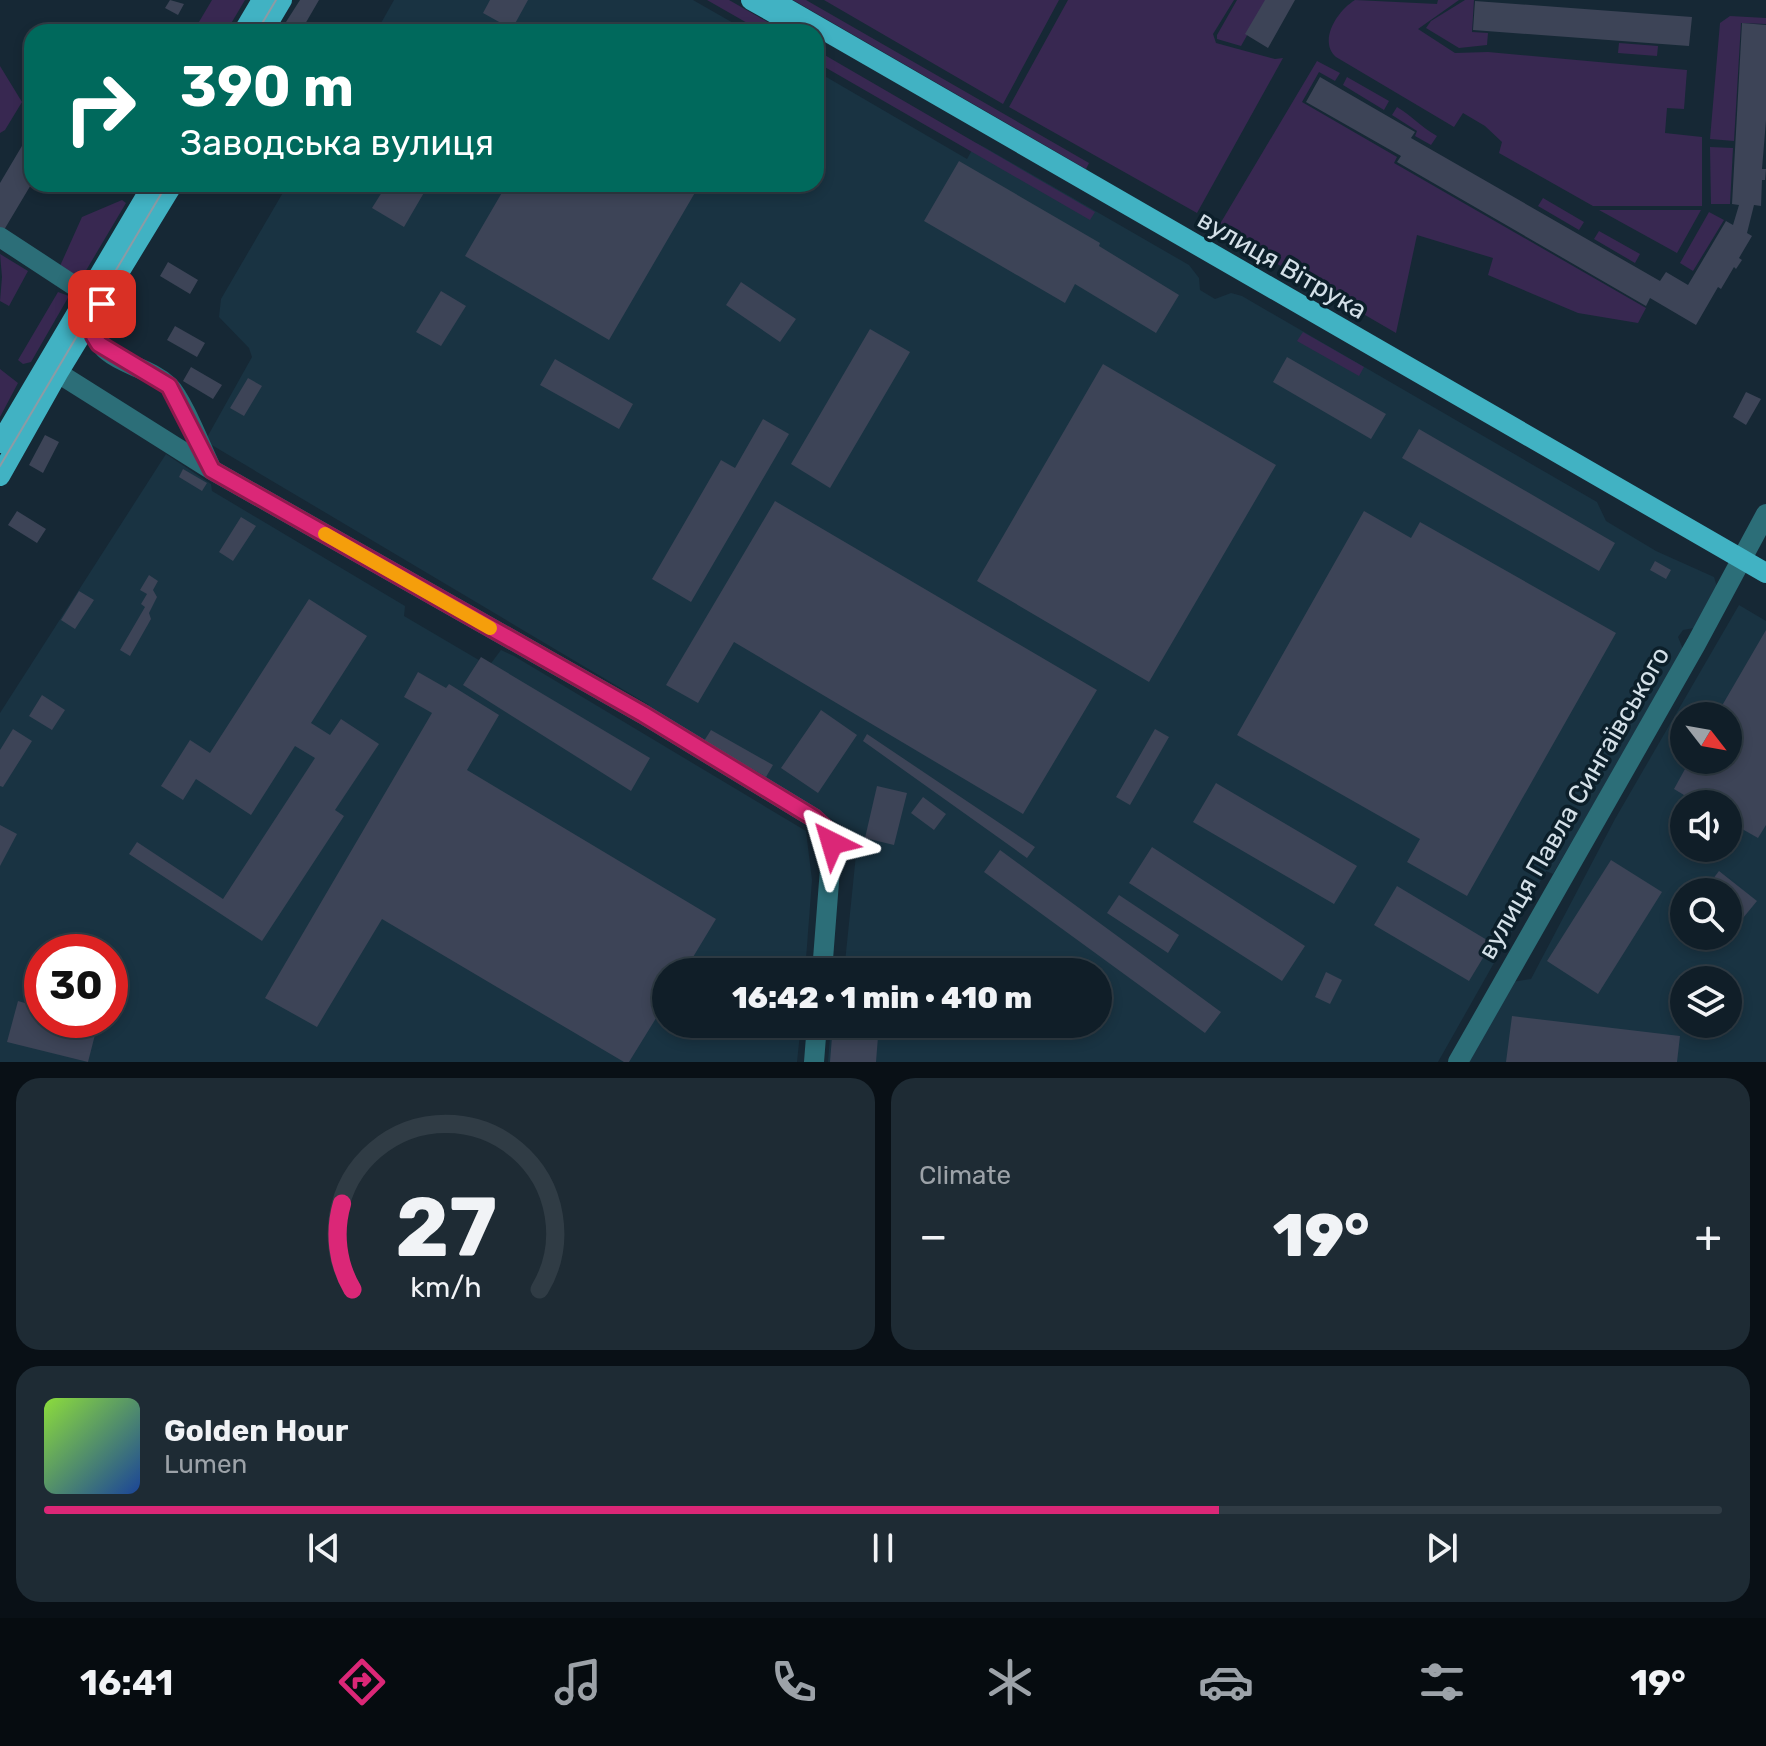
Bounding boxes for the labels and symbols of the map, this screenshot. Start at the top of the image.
street label: вулиця Вітрука [1192,204,1372,326]
pin [68,270,136,338]
street label: вулиця Павла Сингаївського [1472,641,1676,965]
north arrow [1670,702,1742,774]
position arrow [790,801,874,885]
speed limit sign: 30 [24,934,128,1038]

